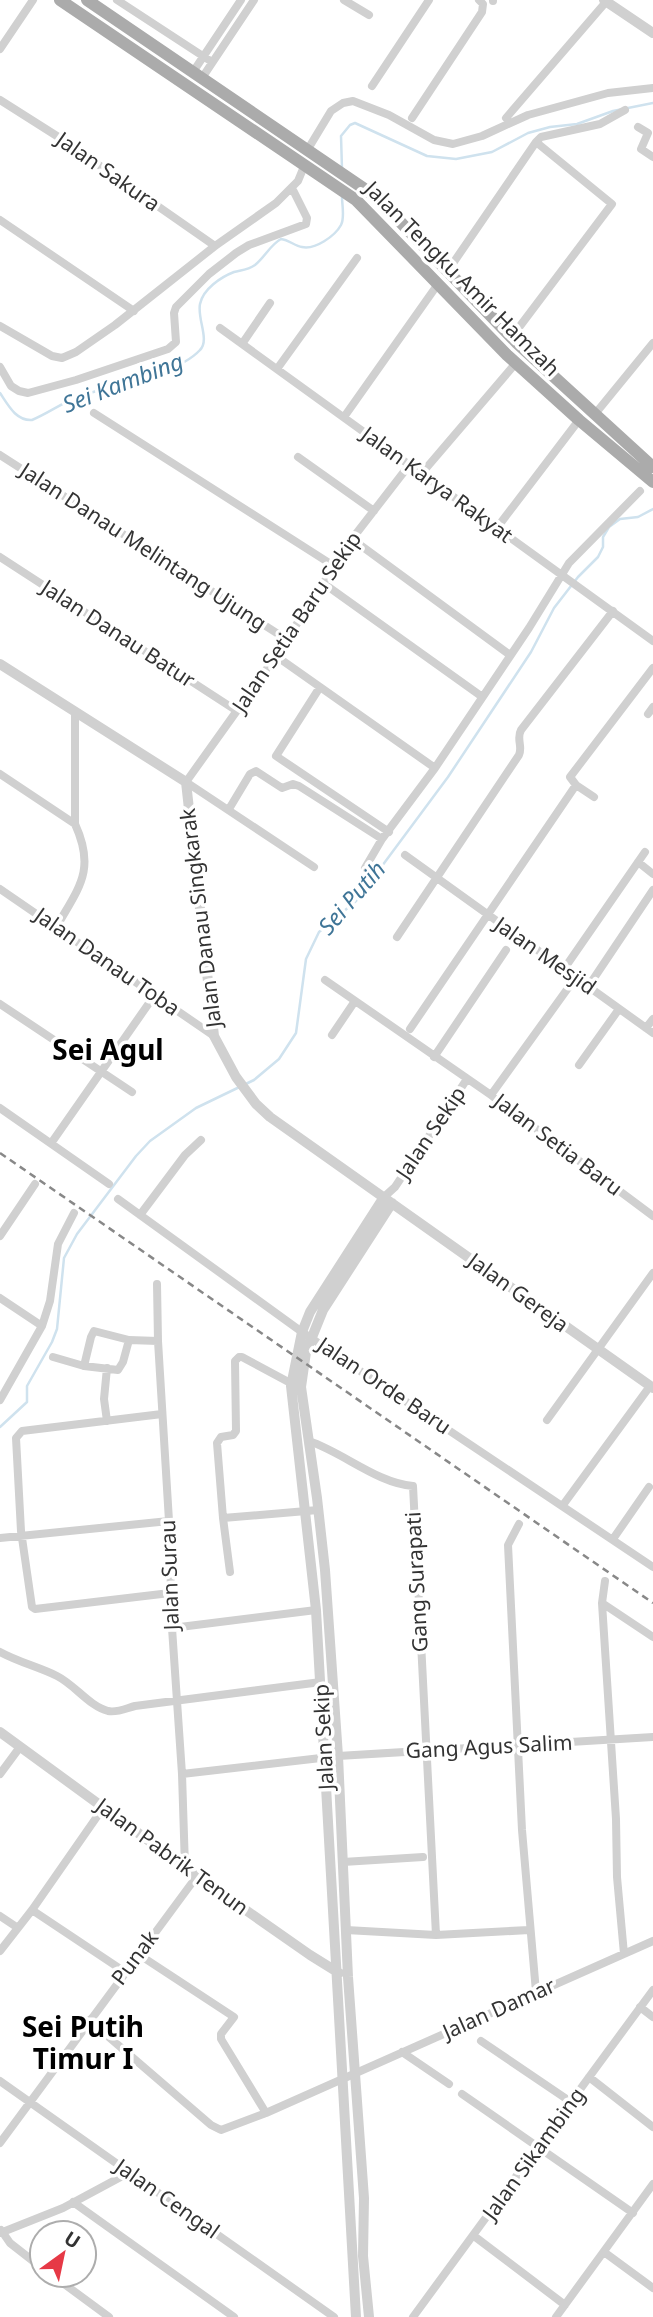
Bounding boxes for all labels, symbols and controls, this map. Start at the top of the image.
street label: Jalan Sakura [49,124,166,217]
street label: Jalan Tengku Amir Hamzah [358,173,566,382]
water label: Sei Kambing [58,344,188,420]
street label: Jalan Karya Rakyat [355,419,519,549]
street label: Jalan Danau Melintang Ujung [13,455,272,636]
street label: Jalan Setia Baru Sekip [224,526,367,719]
street label: Jalan Danau Batur [35,572,201,694]
street label: Jalan Danau Singkarak [173,806,228,1031]
water label: Sei Putih [310,854,392,941]
street label: Jalan Danau Toba [28,900,186,1022]
street label: Jalan Mesjid [488,909,602,1000]
district label: Sei Agul [52,1030,164,1068]
street label: Jalan Sekip [388,1081,471,1186]
street label: Jalan Setia Baru [487,1086,628,1202]
street label: Jalan Gereja [461,1245,574,1338]
street label: Jalan Orde Baru [311,1329,457,1440]
street label: Gang Surapati [398,1511,434,1653]
street label: Jalan Surau [153,1519,185,1633]
street label: Jalan Sekip [306,1683,340,1793]
street label: Gang Agus Salim [405,1728,573,1764]
street label: Jalan Pabrik Tenun [89,1790,255,1921]
street label: Punak [104,1924,164,1990]
street label: Jalan Damar [436,1971,560,2046]
district label: Sei Putih Timur I [22,2007,144,2077]
street label: Jalan Sikambing [475,2082,591,2227]
street label: Jalan Cengal [108,2151,225,2244]
north arrow [28,2219,98,2289]
text: U [59,2225,85,2255]

